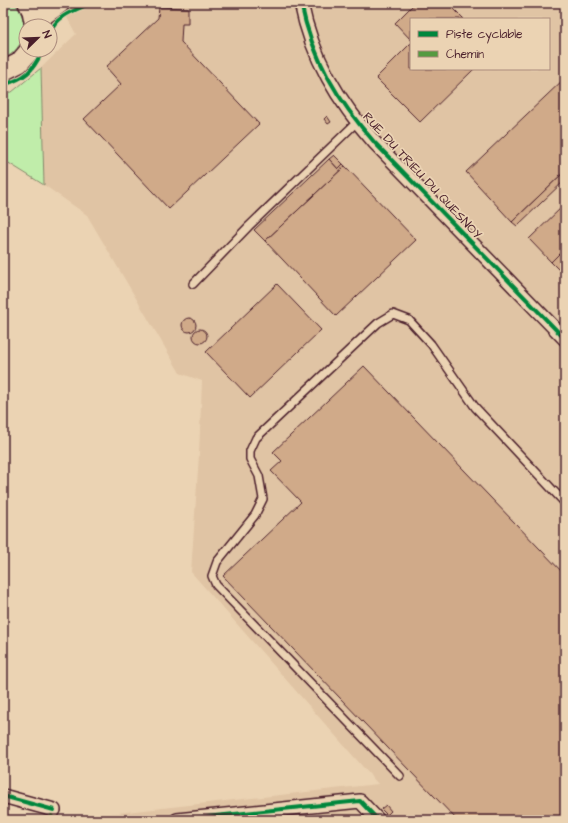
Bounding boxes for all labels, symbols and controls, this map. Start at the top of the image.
north arrow [18,18,58,58]
legend [410,18,550,70]
text: Piste cyclable [446,26,523,44]
text: N [38,28,55,40]
text: Chemin [446,46,484,63]
street label: RUE DU TRIEU DU QUESNOY [359,108,486,243]

